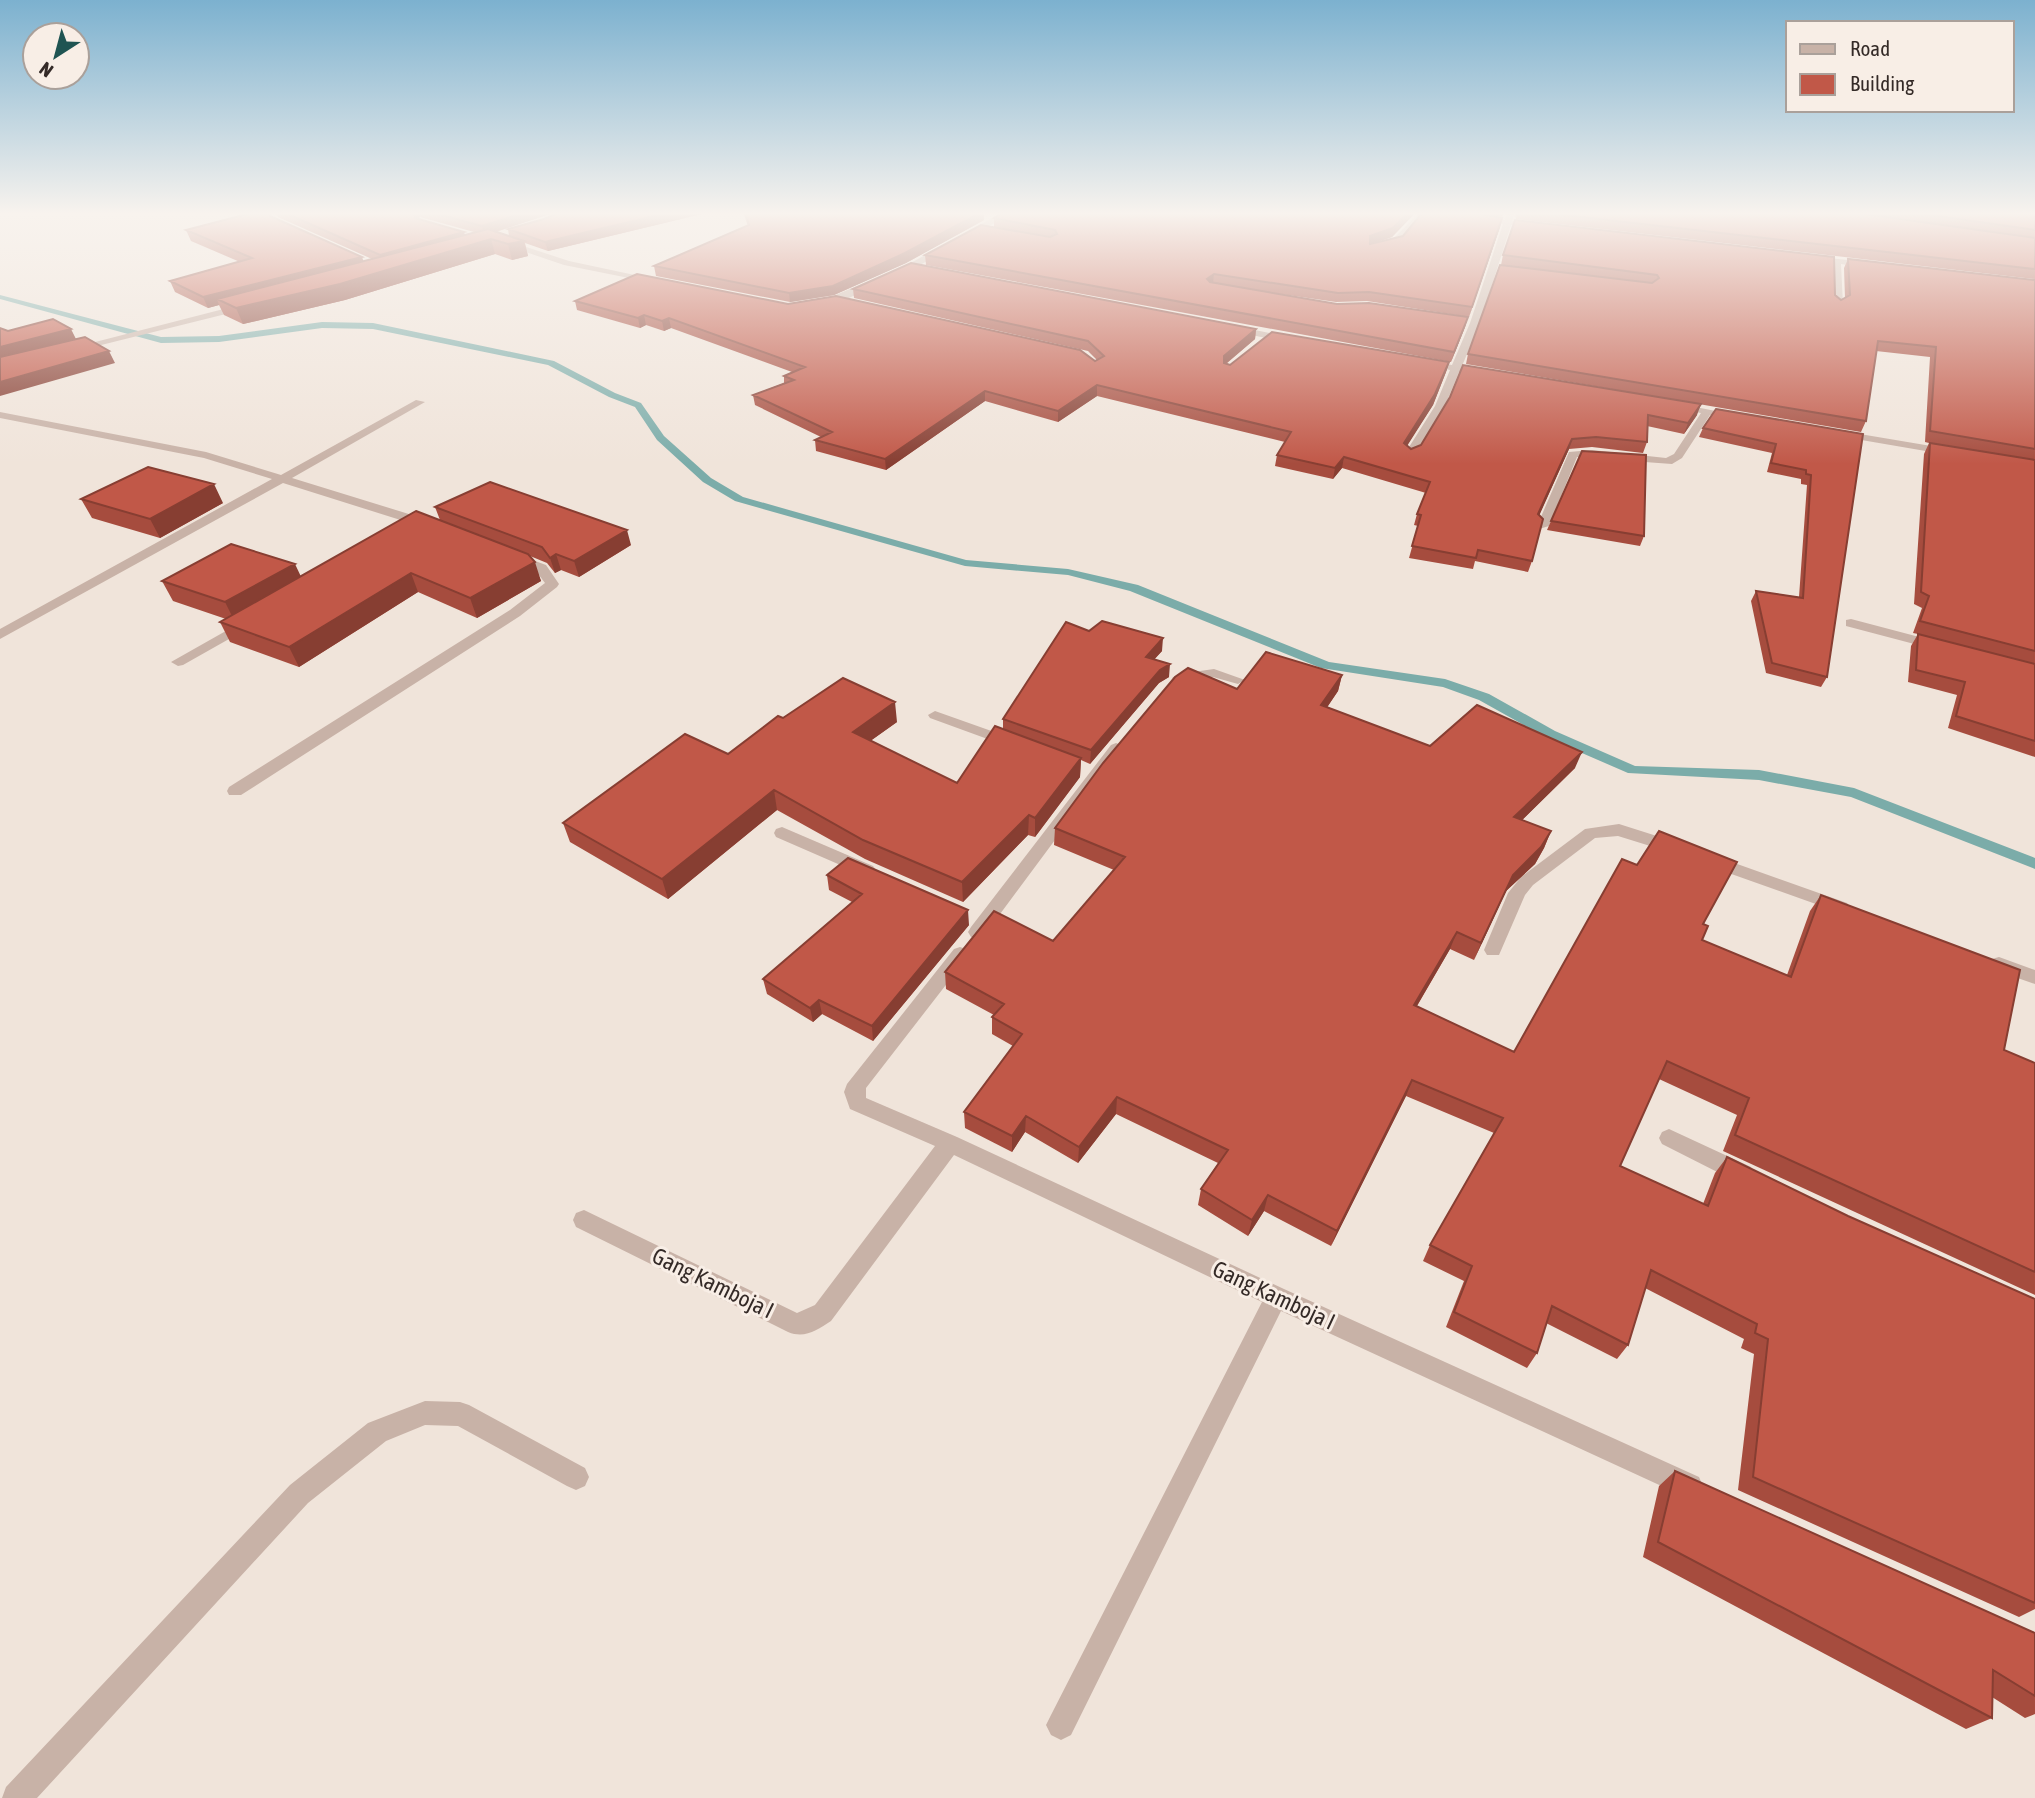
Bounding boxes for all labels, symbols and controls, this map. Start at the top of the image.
north arrow [21,21,91,91]
legend [1786,21,2014,112]
text: Road [1850,36,1890,60]
text: N [35,58,57,82]
text: Building [1850,71,1914,95]
street label: Gang Kamboja I [648,1242,778,1324]
street label: Gang Kamboja I [1209,1255,1339,1335]

